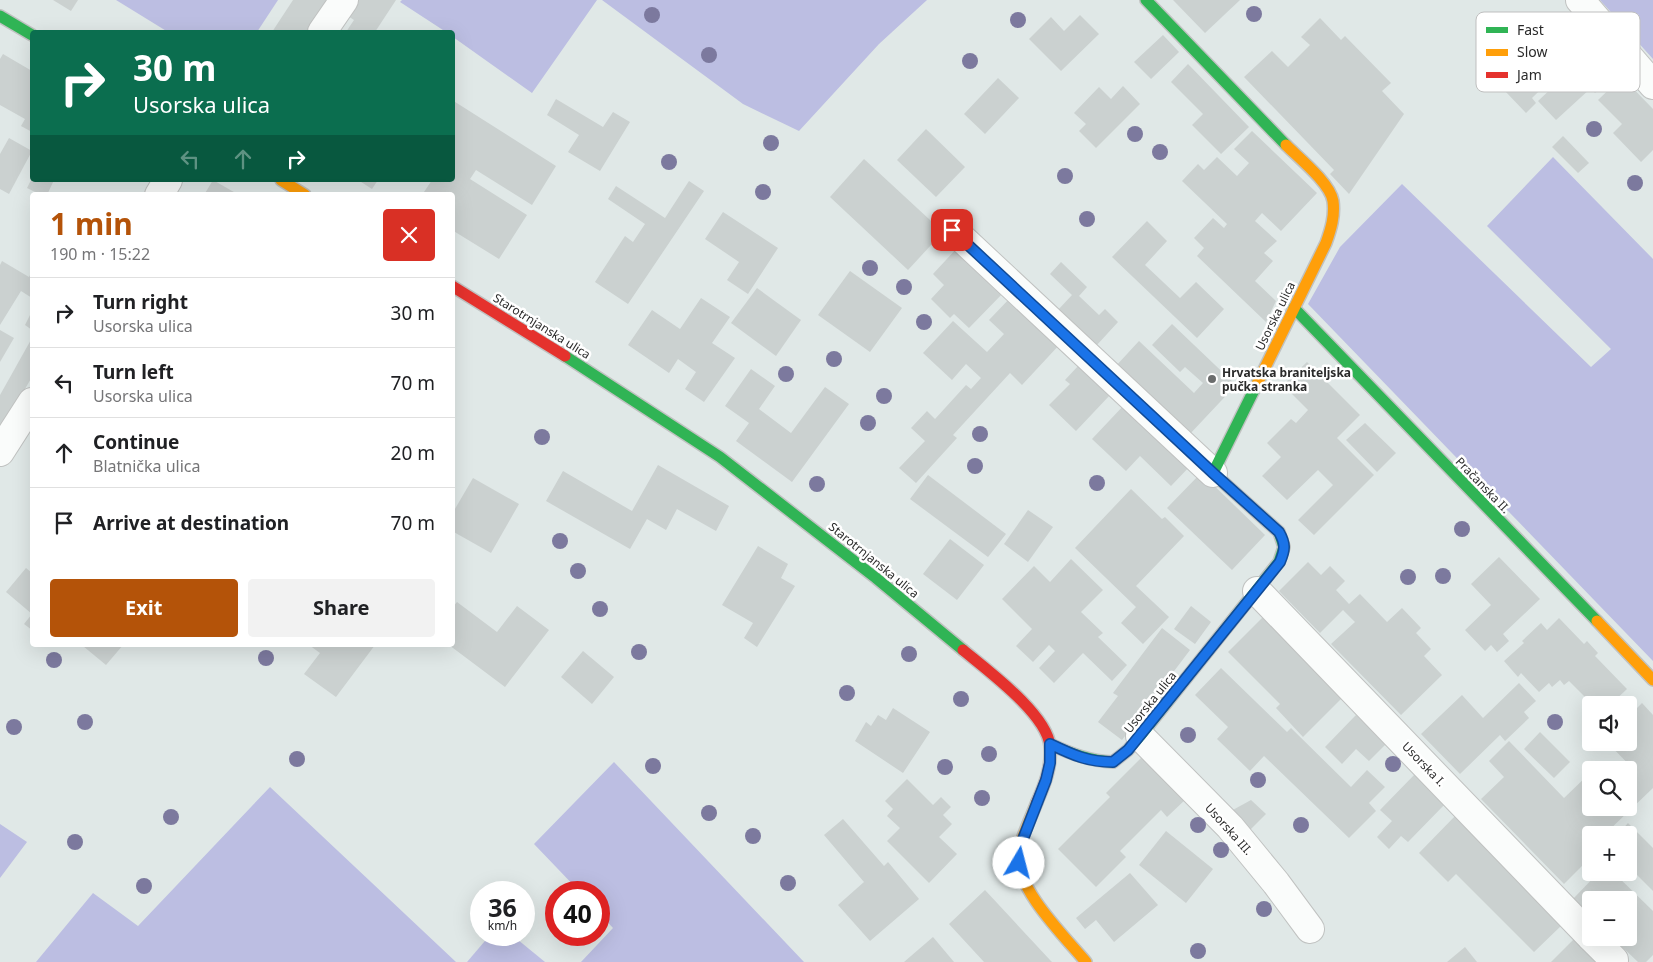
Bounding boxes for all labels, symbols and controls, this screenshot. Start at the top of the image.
legend [1476,12,1640,92]
text: Fast [1517,20,1544,39]
text: Slow [1517,42,1548,61]
text: 30 m [133,44,216,91]
icon: right [50,50,115,115]
text: Jam [1515,65,1542,84]
text: Usorska ulica [133,89,270,119]
icon: left [176,145,204,173]
icon: ahead [229,145,257,173]
icon: right [282,145,310,173]
text: 1 min [50,203,133,244]
button: close [383,209,435,261]
pin [931,209,973,251]
icon: arrive [938,216,966,244]
text: 190 m · 15:22 [50,243,150,265]
street label: Usorska ulica [1251,279,1299,353]
text: Turn right [93,289,188,315]
street label: Starotrnjanska ulica [490,289,594,363]
icon: right [50,299,78,327]
text: 30 m [391,300,435,326]
text: Usorska ulica [93,315,193,337]
text: Turn left [93,359,174,385]
place label: Hrvatska braniteljska pučka stranka [1222,364,1351,395]
icon: left [50,369,78,397]
text: 70 m [391,370,435,396]
marker: Hrvatska braniteljska pučka stranka [1206,373,1218,385]
text: Usorska ulica [93,385,193,407]
text: Continue [93,429,179,455]
icon: ahead [50,439,78,467]
text: 20 m [391,440,435,466]
street label: Pračanska II. [1452,453,1514,517]
text: Blatnička ulica [93,455,200,477]
icon: arrive [50,509,78,537]
text: Arrive at destination [93,510,289,536]
text: 70 m [391,510,435,536]
street label: Starotrnjanska ulica [825,518,923,602]
button: Exit [50,579,238,637]
button: Share [248,579,435,637]
street label: Usorska ulica [1120,668,1180,736]
map controls [1582,696,1637,946]
button: sound [1582,696,1637,751]
street label: Usorska I. [1398,738,1450,790]
button: search [1582,761,1637,816]
street label: Usorska III. [1201,799,1257,859]
button: + [1582,826,1637,881]
position arrow [992,836,1044,888]
speed limit sign: 40 [545,881,610,946]
text: 36 [488,890,517,924]
button: − [1582,891,1637,946]
text: km/h [488,917,517,934]

